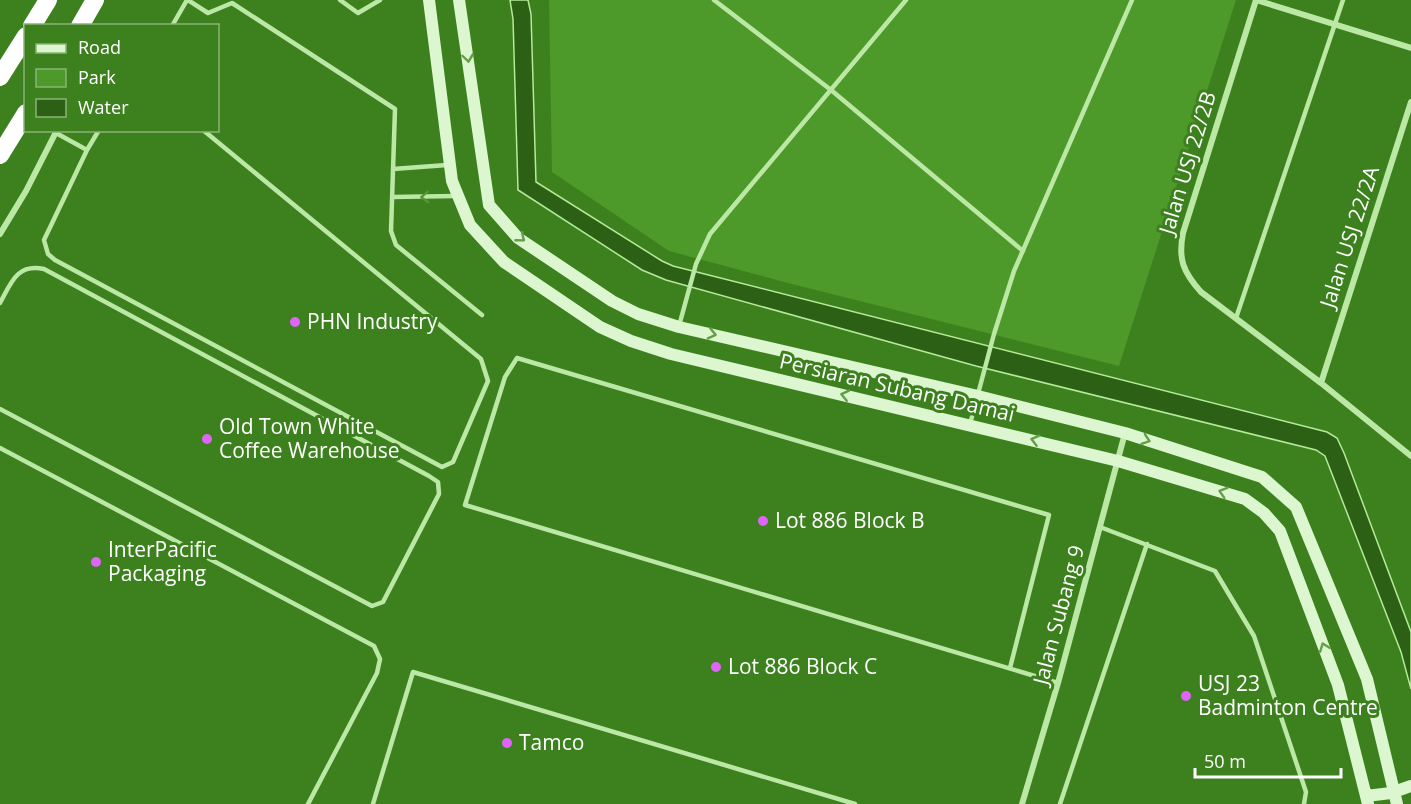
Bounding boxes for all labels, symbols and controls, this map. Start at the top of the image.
legend [24,24,219,132]
text: Road [78,35,121,59]
one-way arrow [461,53,473,62]
text: Park [78,65,116,89]
street label: Jalan USJ 22/2B [1151,88,1222,239]
text: Water [78,95,129,119]
street label: Jalan USJ 22/2A [1312,162,1385,313]
one-way arrow [420,190,429,203]
one-way arrow [514,231,525,242]
place label: PHN Industry [307,307,438,335]
marker: PHN Industry [288,315,302,329]
one-way arrow [707,327,717,340]
street label: Persiaran Subang Damai [777,346,1018,428]
one-way arrow [840,389,850,402]
place label: Old Town White Coffee Warehouse [219,412,400,464]
marker: Old Town White Coffee Warehouse [200,432,214,446]
one-way arrow [1140,433,1151,446]
one-way arrow [1030,435,1040,448]
one-way arrow [1218,487,1229,499]
place label: Lot 886 Block B [775,506,925,534]
marker: Lot 886 Block B [756,514,770,528]
place label: InterPacific Packaging [108,535,217,587]
street label: Jalan Subang 9 [1025,542,1090,689]
marker: InterPacific Packaging [89,555,103,569]
one-way arrow [1318,642,1331,653]
place label: Lot 886 Block C [728,652,877,680]
marker: Lot 886 Block C [709,660,723,674]
place label: USJ 23 Badminton Centre [1198,669,1378,721]
marker: USJ 23 Badminton Centre [1179,689,1193,703]
place label: Tamco [519,728,584,756]
marker: Tamco [500,736,514,750]
scale bar [1195,741,1340,779]
text: 50 m [1204,749,1246,773]

